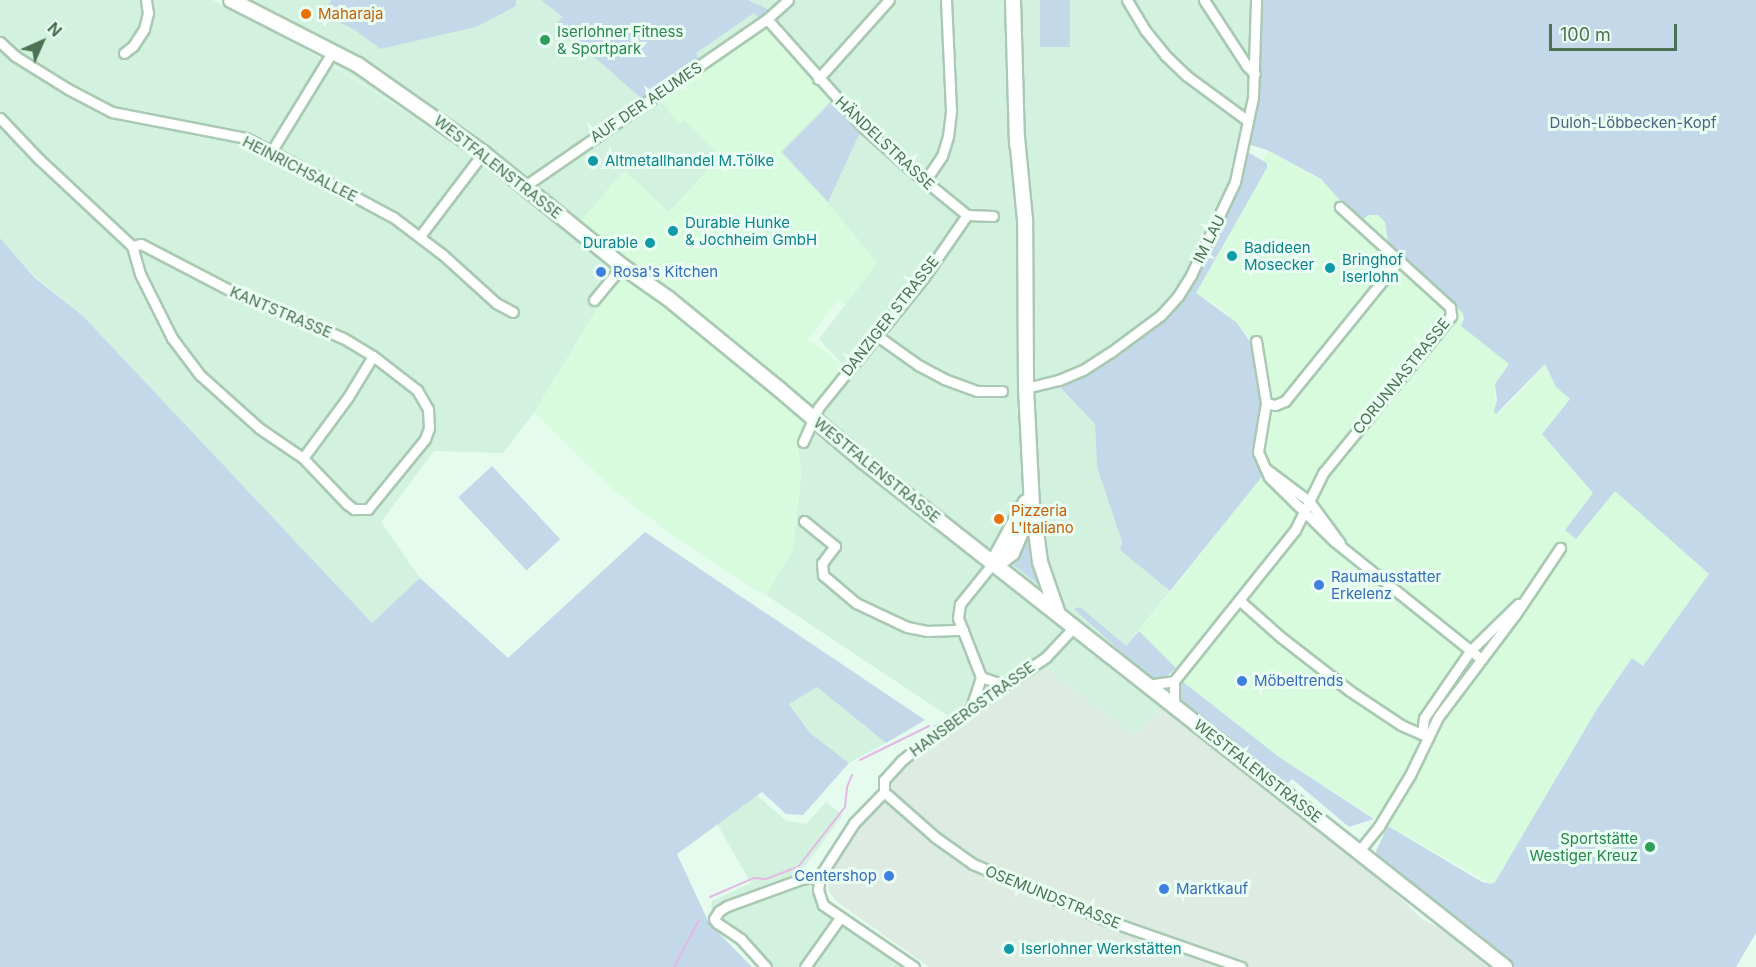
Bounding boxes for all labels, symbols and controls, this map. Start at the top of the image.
place label: Maharaja [318,5,383,23]
marker: Maharaja [299,7,313,21]
north arrow [12,12,72,72]
scale bar [1552,12,1680,50]
text: N [43,18,66,41]
place label: Iserlohner Fitness & Sportpark [557,22,683,57]
text: 100 m [1560,24,1611,45]
marker: Iserlohner Fitness & Sportpark [538,33,552,47]
street label: AUF DER AEUMES [587,58,705,146]
street label: HÄNDELSTRASSE [832,93,938,193]
street label: WESTFALENSTRASSE [430,111,566,223]
park label: Duloh-Löbbecken-Kopf [1550,114,1716,132]
street label: HEINRICHSALLEE [240,132,360,206]
place label: Altmetallhandel M.Tölke [605,152,774,170]
marker: Altmetallhandel M.Tölke [586,154,600,168]
street label: IM LAU [1189,212,1229,266]
place label: Durable Hunke & Jochheim GmbH [685,213,817,248]
marker: Durable Hunke & Jochheim GmbH [666,224,680,238]
place label: Durable [583,234,638,252]
marker: Durable [643,236,657,250]
place label: Badideen Mosecker [1244,238,1314,273]
marker: Badideen Mosecker [1225,249,1239,263]
place label: Bringhof Iserlohn [1342,250,1403,285]
street label: DANZIGER STRASSE [838,253,942,379]
marker: Bringhof Iserlohn [1323,261,1337,275]
place label: Rosa's Kitchen [613,263,718,281]
marker: Rosa's Kitchen [594,265,608,279]
street label: KANTSTRASSE [227,282,335,342]
street label: CORUNNASTRASSE [1349,314,1453,438]
street label: WESTFALENSTRASSE [810,414,944,526]
place label: Pizzeria L'Italiano [1011,501,1074,536]
marker: Pizzeria L'Italiano [992,512,1006,526]
place label: Raumausstatter Erkelenz [1331,567,1441,602]
marker: Raumausstatter Erkelenz [1312,578,1326,592]
street label: HANSBERGSTRASSE [906,658,1038,760]
place label: Möbeltrends [1254,672,1343,690]
marker: Möbeltrends [1235,674,1249,688]
street label: WESTFALENSTRASSE [1190,715,1326,827]
place label: Sportstätte Westiger Kreuz [1530,829,1638,864]
marker: Sportstätte Westiger Kreuz [1643,840,1657,854]
street label: OSEMUNDSTRASSE [983,862,1123,932]
place label: Centershop [794,867,877,885]
marker: Centershop [882,869,896,883]
place label: Marktkauf [1176,880,1248,898]
marker: Marktkauf [1157,882,1171,896]
place label: Iserlohner Werkstätten [1021,940,1182,958]
marker: Iserlohner Werkstätten [1002,942,1016,956]

